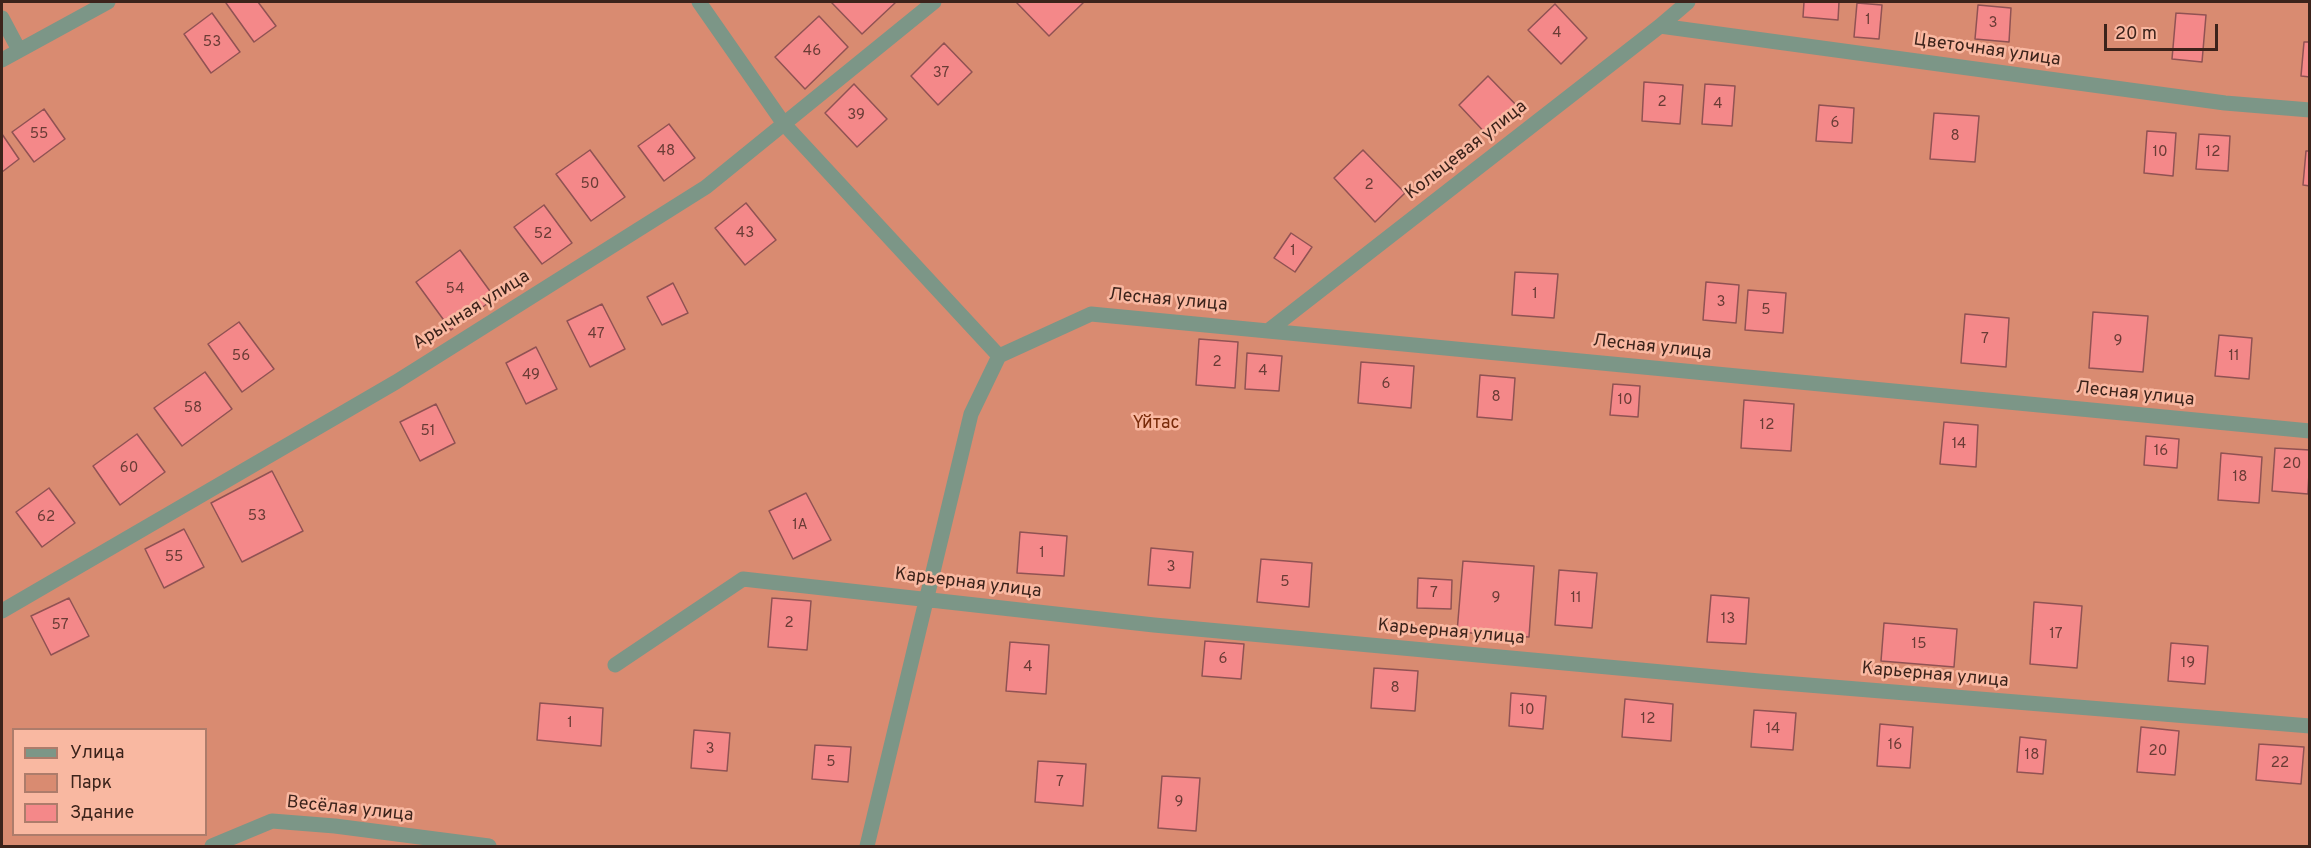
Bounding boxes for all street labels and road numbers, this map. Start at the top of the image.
street label: Цветочная улица [1912,30,2062,72]
street label: Кольцевая улица [1402,97,1532,205]
street label: Арычная улица [410,267,534,355]
street label: Лесная улица [1108,285,1228,317]
street label: Лесная улица [1592,331,1712,365]
street label: Лесная улица [2075,378,2195,412]
street label: Карьерная улица [893,564,1043,604]
street label: Карьерная улица [1377,616,1525,650]
street label: Карьерная улица [1861,659,2009,693]
street label: Весёлая улица [285,793,415,827]

